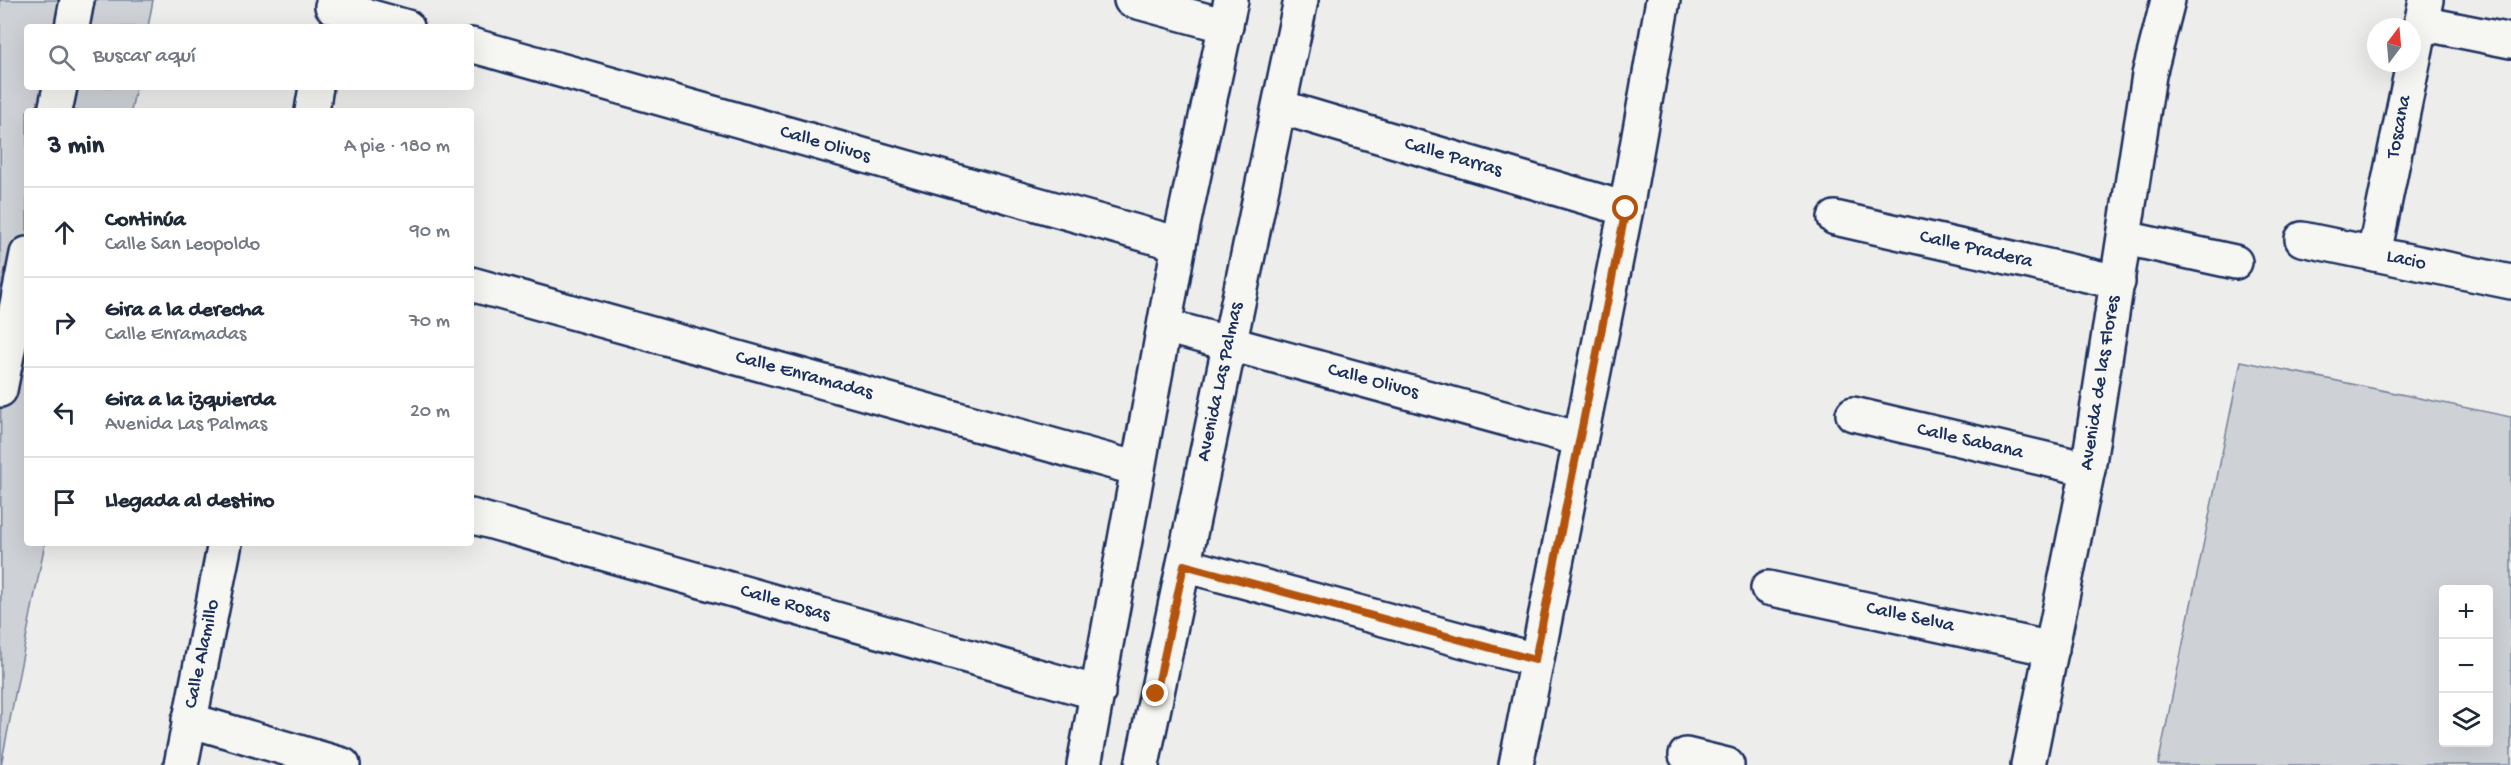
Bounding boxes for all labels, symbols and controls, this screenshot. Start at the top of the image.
north arrow [2367,18,2421,72]
search box [24,24,474,90]
icon: search [45,41,78,74]
text: Buscar aquí [93,44,196,70]
street label: Toscana [2382,93,2418,162]
street label: Calle Olivos [777,121,874,169]
text: 3 min [48,132,104,163]
street label: Calle Parras [1401,133,1505,183]
text: A pie · 180 m [344,136,450,159]
route start [1612,195,1638,221]
text: Continúa [105,208,186,234]
icon: ahead [48,216,81,249]
text: 90 m [410,221,450,244]
street label: Calle Pradera [1917,226,2036,274]
text: Calle San Leopoldo [105,234,260,257]
street label: Lacio [2384,246,2428,276]
street label: Avenida de las Flores [2076,293,2126,472]
text: Gira a la derecha [105,298,263,324]
street label: Avenida Las Palmas [1193,300,1249,464]
icon: right [48,306,81,339]
text: 70 m [409,311,450,334]
text: Calle Enramadas [105,324,246,347]
street label: Calle Enramadas [733,347,876,406]
street label: Calle Olivos [1325,359,1422,405]
text: Gira a la izquierda [105,388,276,414]
icon: left [48,396,81,429]
text: 20 m [410,401,450,424]
text: Avenida Las Palmas [105,414,267,437]
street label: Calle Sabana [1915,419,2026,466]
icon: arrive [48,486,81,519]
text: Llegada al destino [105,489,275,515]
street label: Calle Rosas [737,580,833,628]
map controls [2439,585,2493,747]
button: + [2439,585,2493,639]
street label: Calle Alamillo [180,597,226,711]
street label: Calle Selva [1864,597,1957,639]
button: − [2439,639,2493,693]
route end [1142,680,1168,706]
button: layers [2439,693,2493,747]

